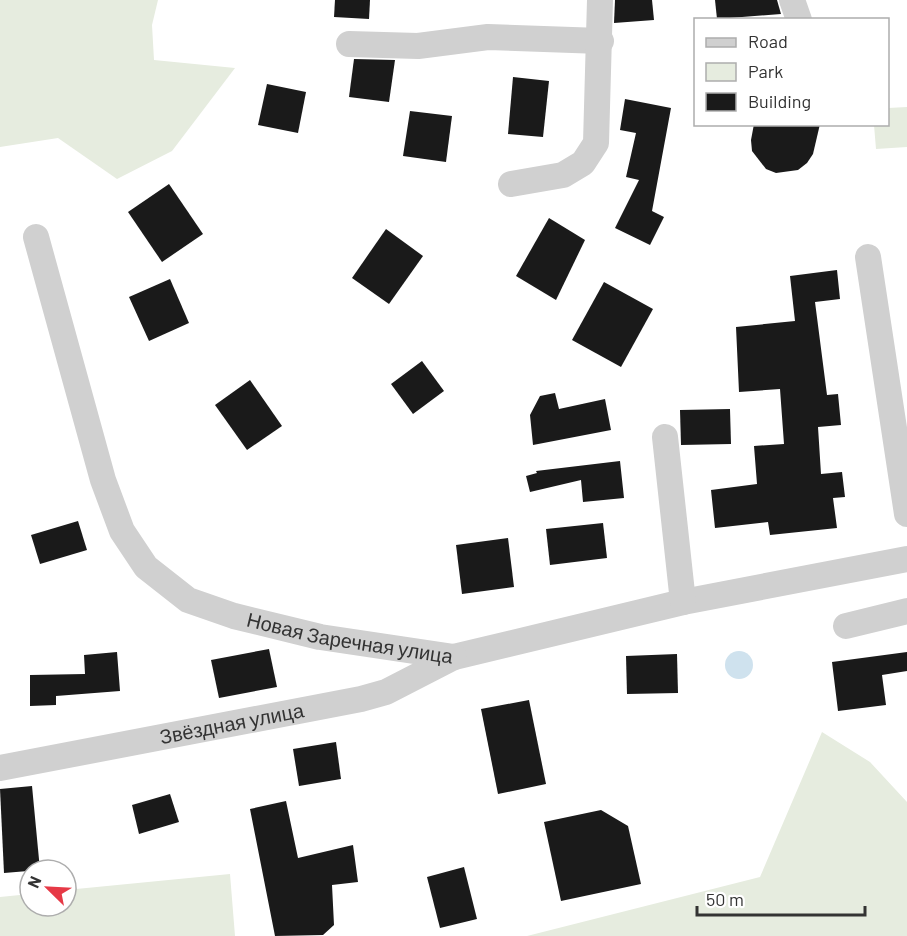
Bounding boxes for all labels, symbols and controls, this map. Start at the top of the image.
legend [694,18,889,126]
text: Road [748,30,788,52]
text: Park [748,60,783,82]
text: Building [748,90,811,112]
street label: Новая Заречная улица [245,607,456,668]
street label: Звёздная улица [158,697,307,748]
north arrow [18,858,78,918]
text: N [23,873,45,890]
scale bar [697,879,865,917]
text: 50 m [706,888,744,910]

